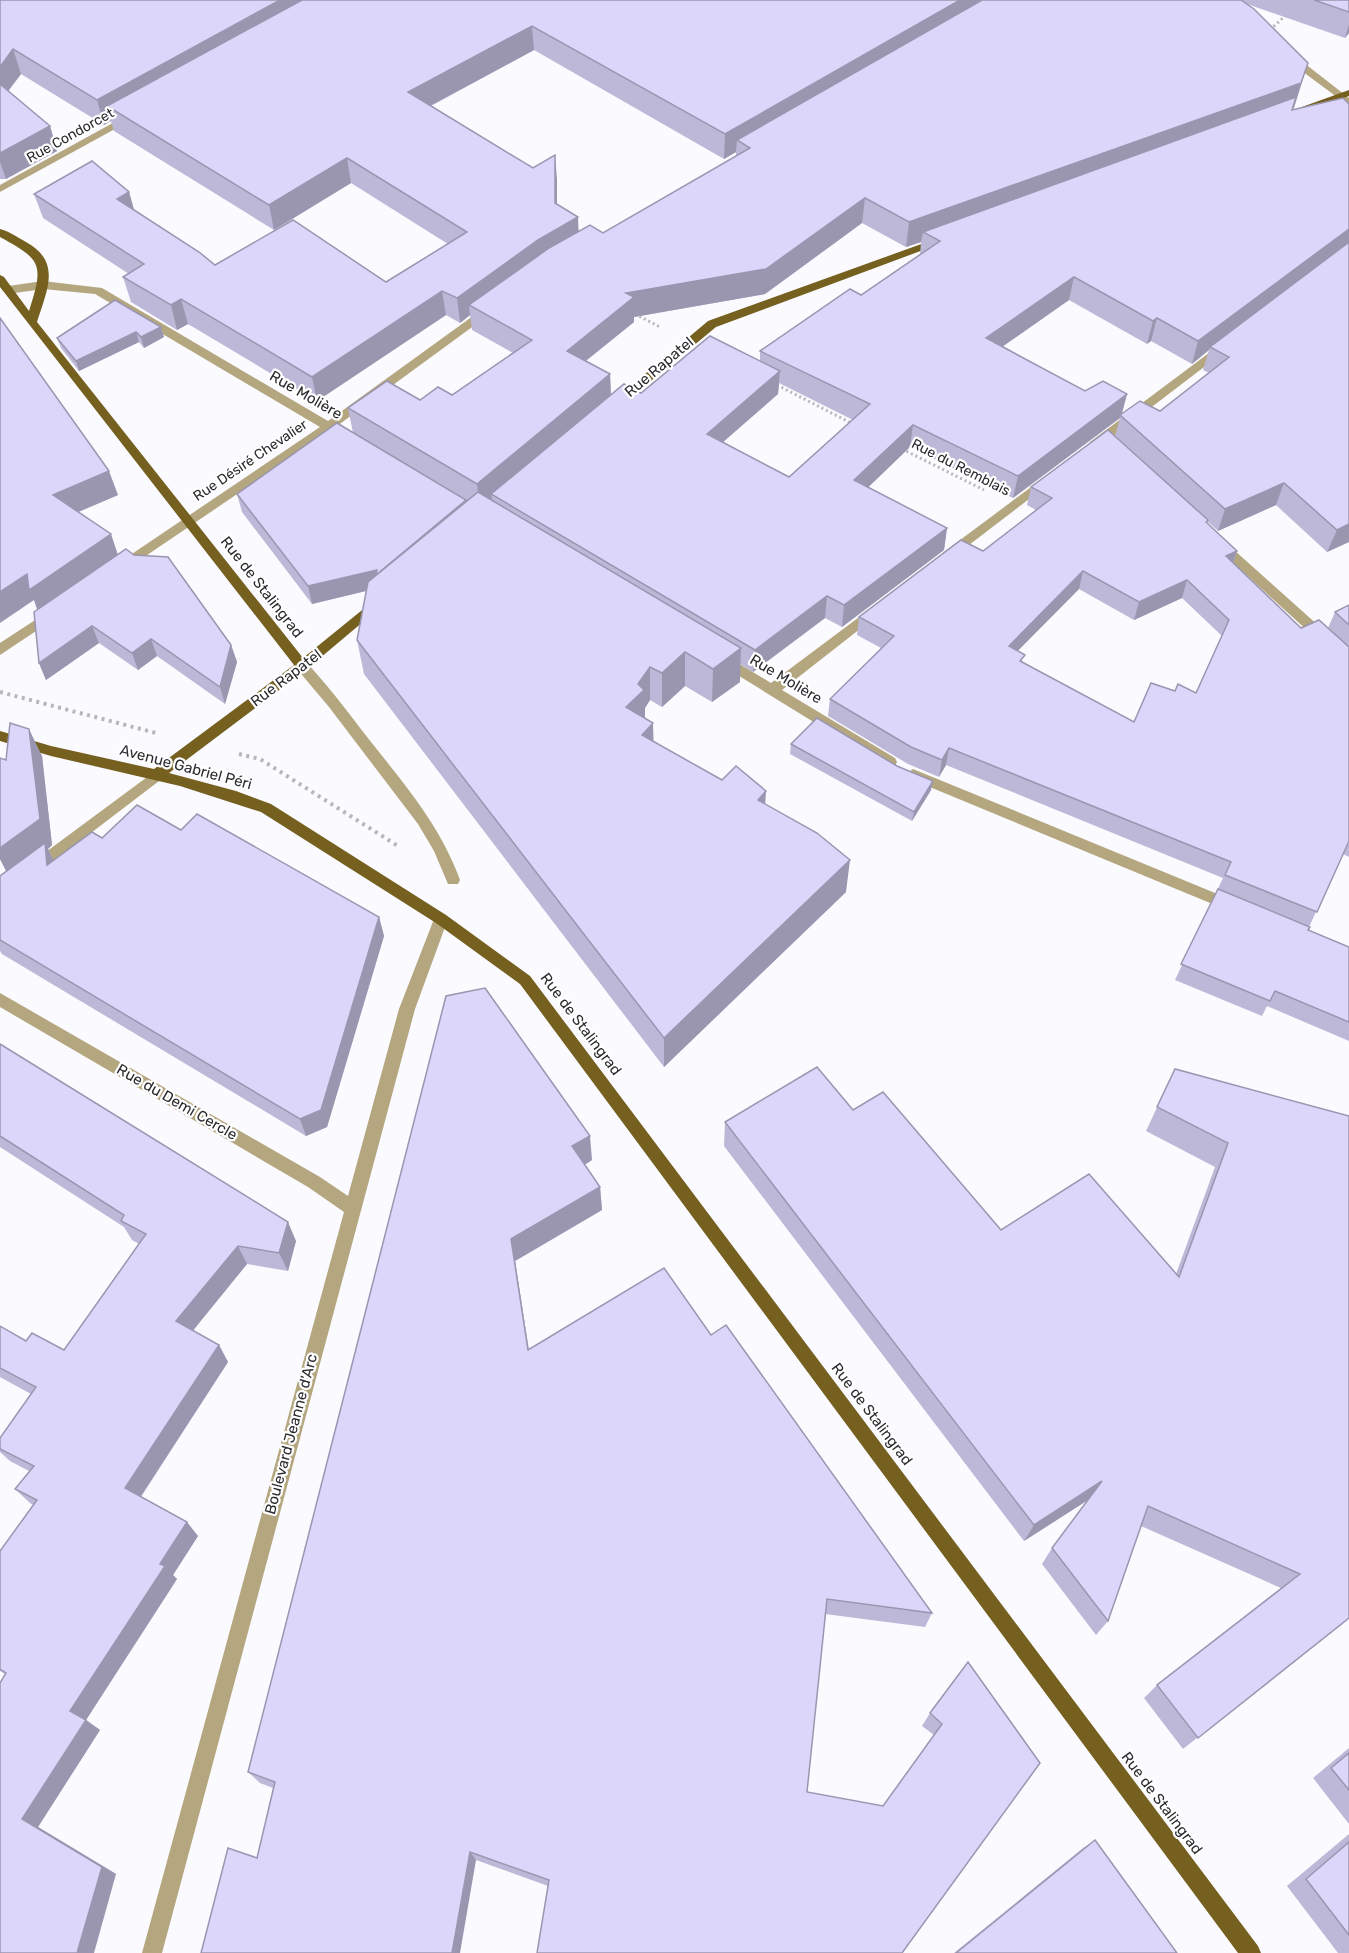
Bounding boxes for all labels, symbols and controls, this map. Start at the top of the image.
street label: Rue Condorcet [24,104,117,166]
street label: Rue Rapatel [621,333,697,401]
street label: Rue Molière [266,367,346,423]
street label: Rue Désiré Chevalier [190,416,311,505]
street label: Rue du Remblais [909,435,1013,500]
street label: Rue de Stalingrad [217,533,307,641]
street label: Rue Rapatel [247,646,325,710]
street label: Rue Molière [747,650,825,708]
street label: Avenue Gabriel Péri [118,741,254,793]
street label: Rue de Stalingrad [537,969,625,1079]
street label: Rue du Demi Cercle [114,1060,240,1144]
street label: Boulevard Jeanne d'Arc [261,1352,321,1516]
street label: Rue de Stalingrad [828,1359,916,1469]
street label: Rue de Stalingrad [1118,1748,1206,1858]

